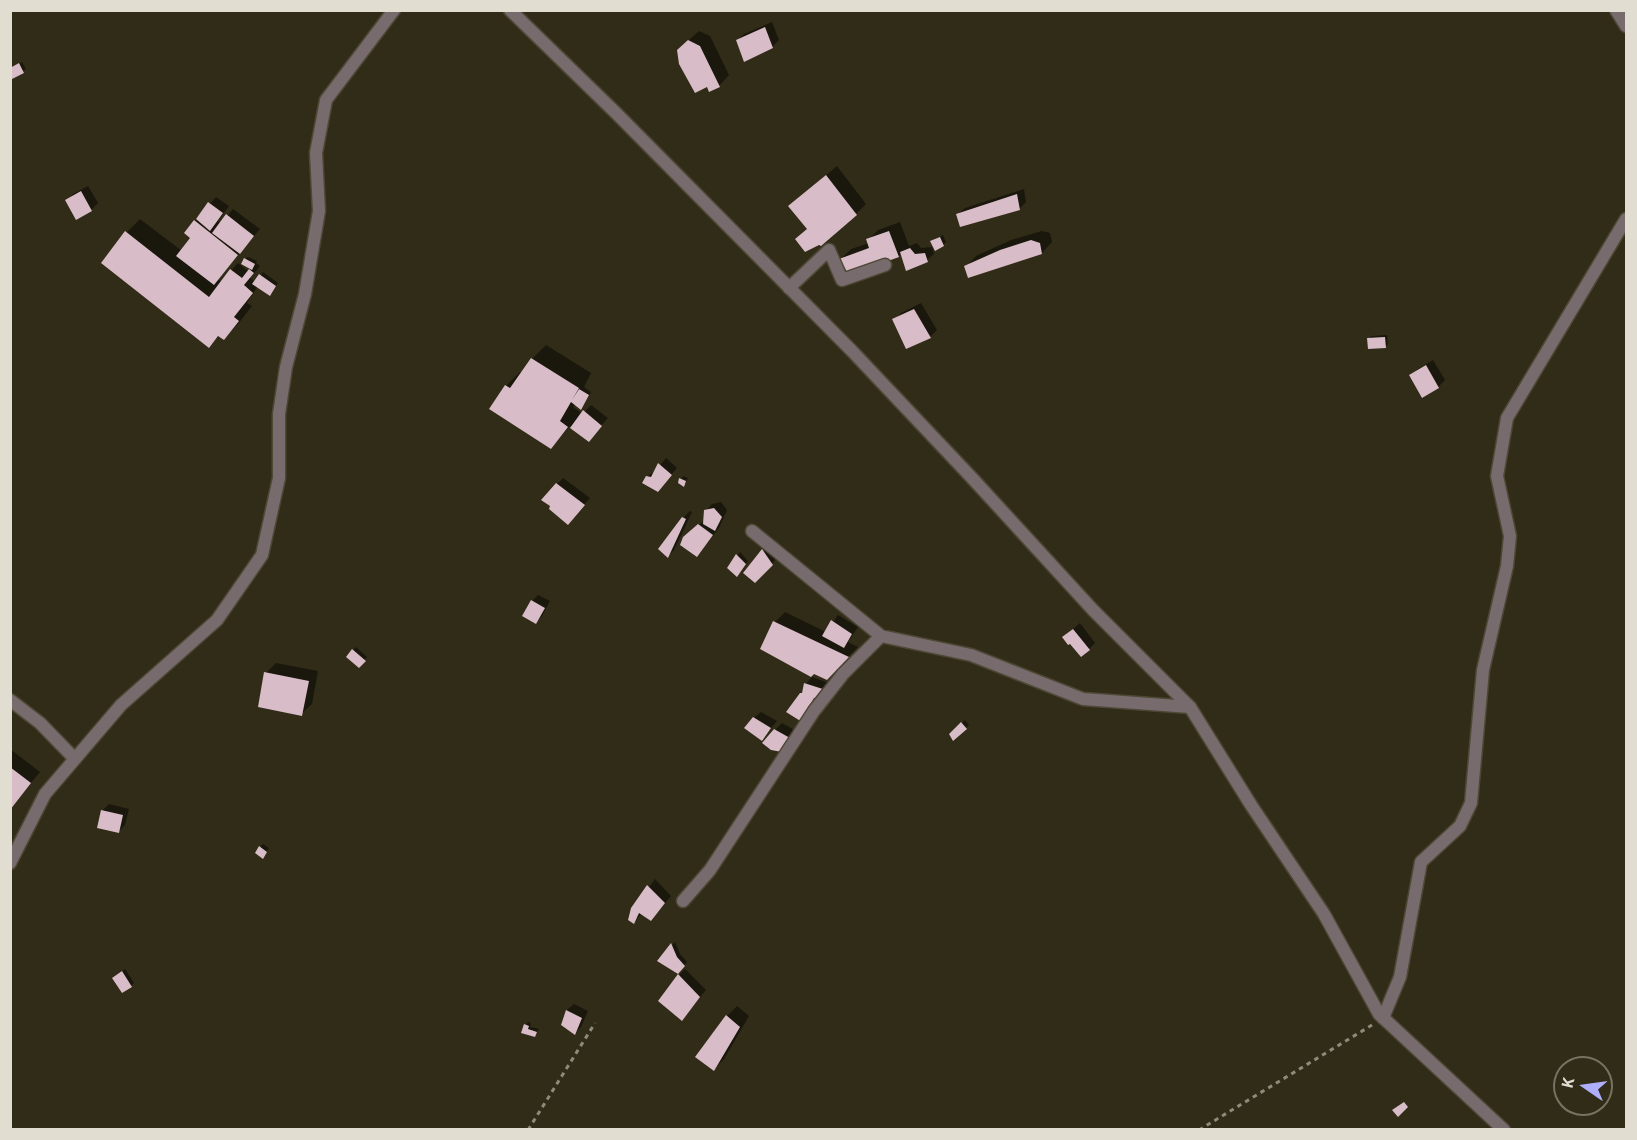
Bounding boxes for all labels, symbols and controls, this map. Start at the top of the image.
north arrow [1553,1056,1613,1116]
text: K [1557,1075,1577,1089]

